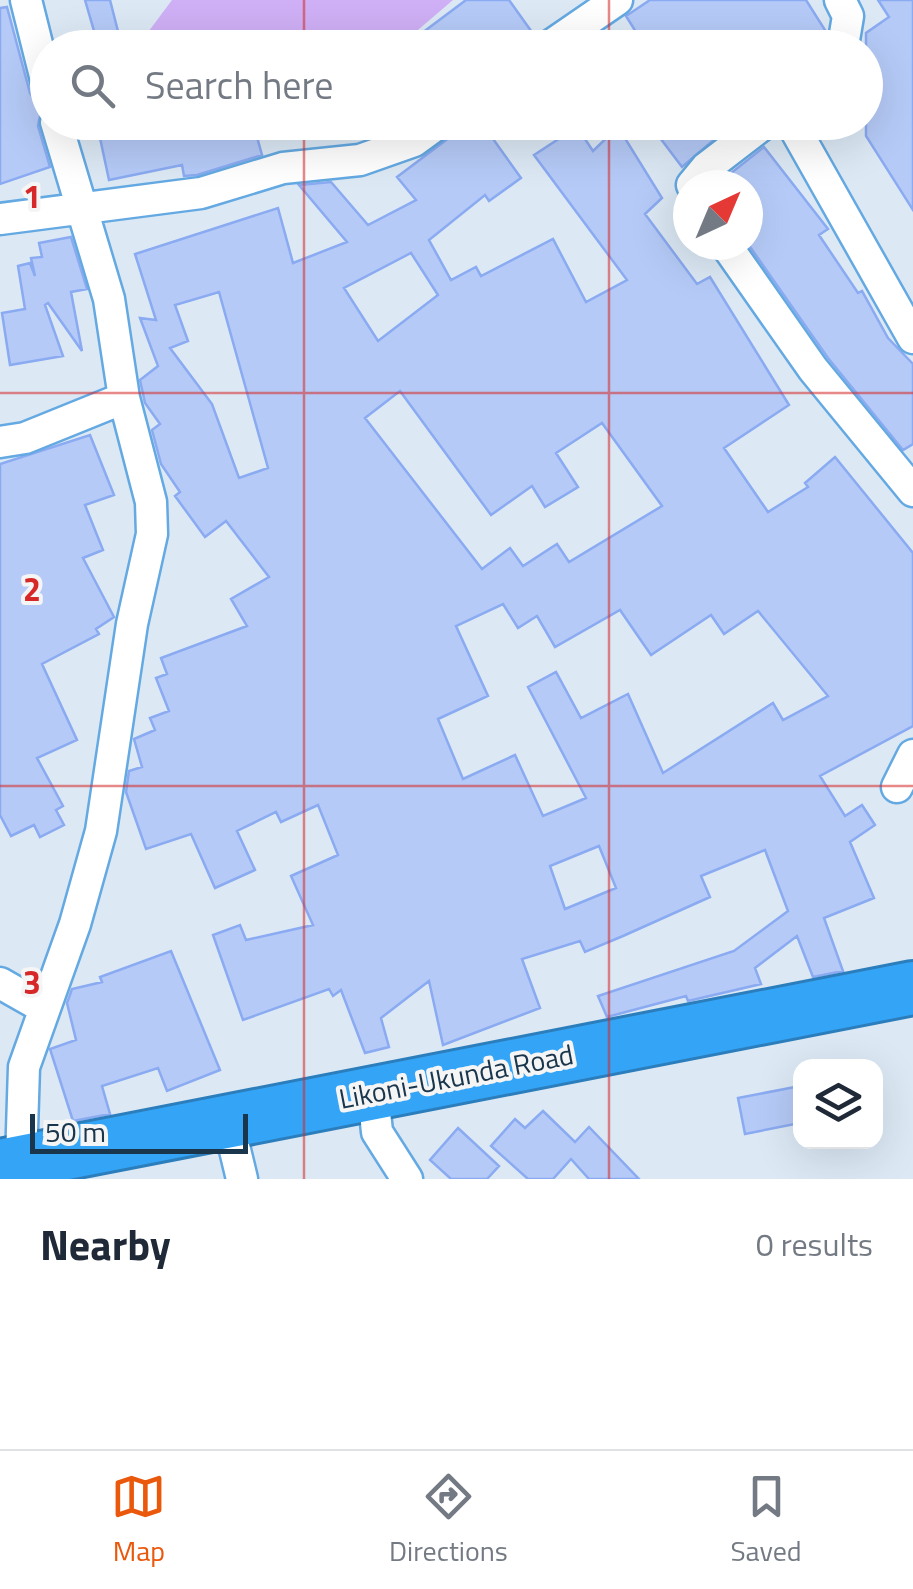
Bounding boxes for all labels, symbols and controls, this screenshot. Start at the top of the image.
search box [30,30,883,140]
text: Search here [145,56,333,114]
icon: search [65,58,120,113]
north arrow [673,170,763,260]
text: 1 [23,172,41,220]
text: 2 [23,565,41,613]
text: 3 [23,958,41,1006]
street label: Likoni-Ukunda Road [335,1032,577,1120]
map controls [793,1059,883,1149]
button: layers [793,1059,883,1149]
scale bar [30,1109,248,1154]
text: 50 m [45,1110,106,1153]
text: Nearby [40,1212,171,1276]
text: 0 results [756,1220,873,1268]
tab: Map [111,1469,166,1572]
tab: Directions [389,1469,508,1572]
tab: Saved [730,1469,802,1572]

